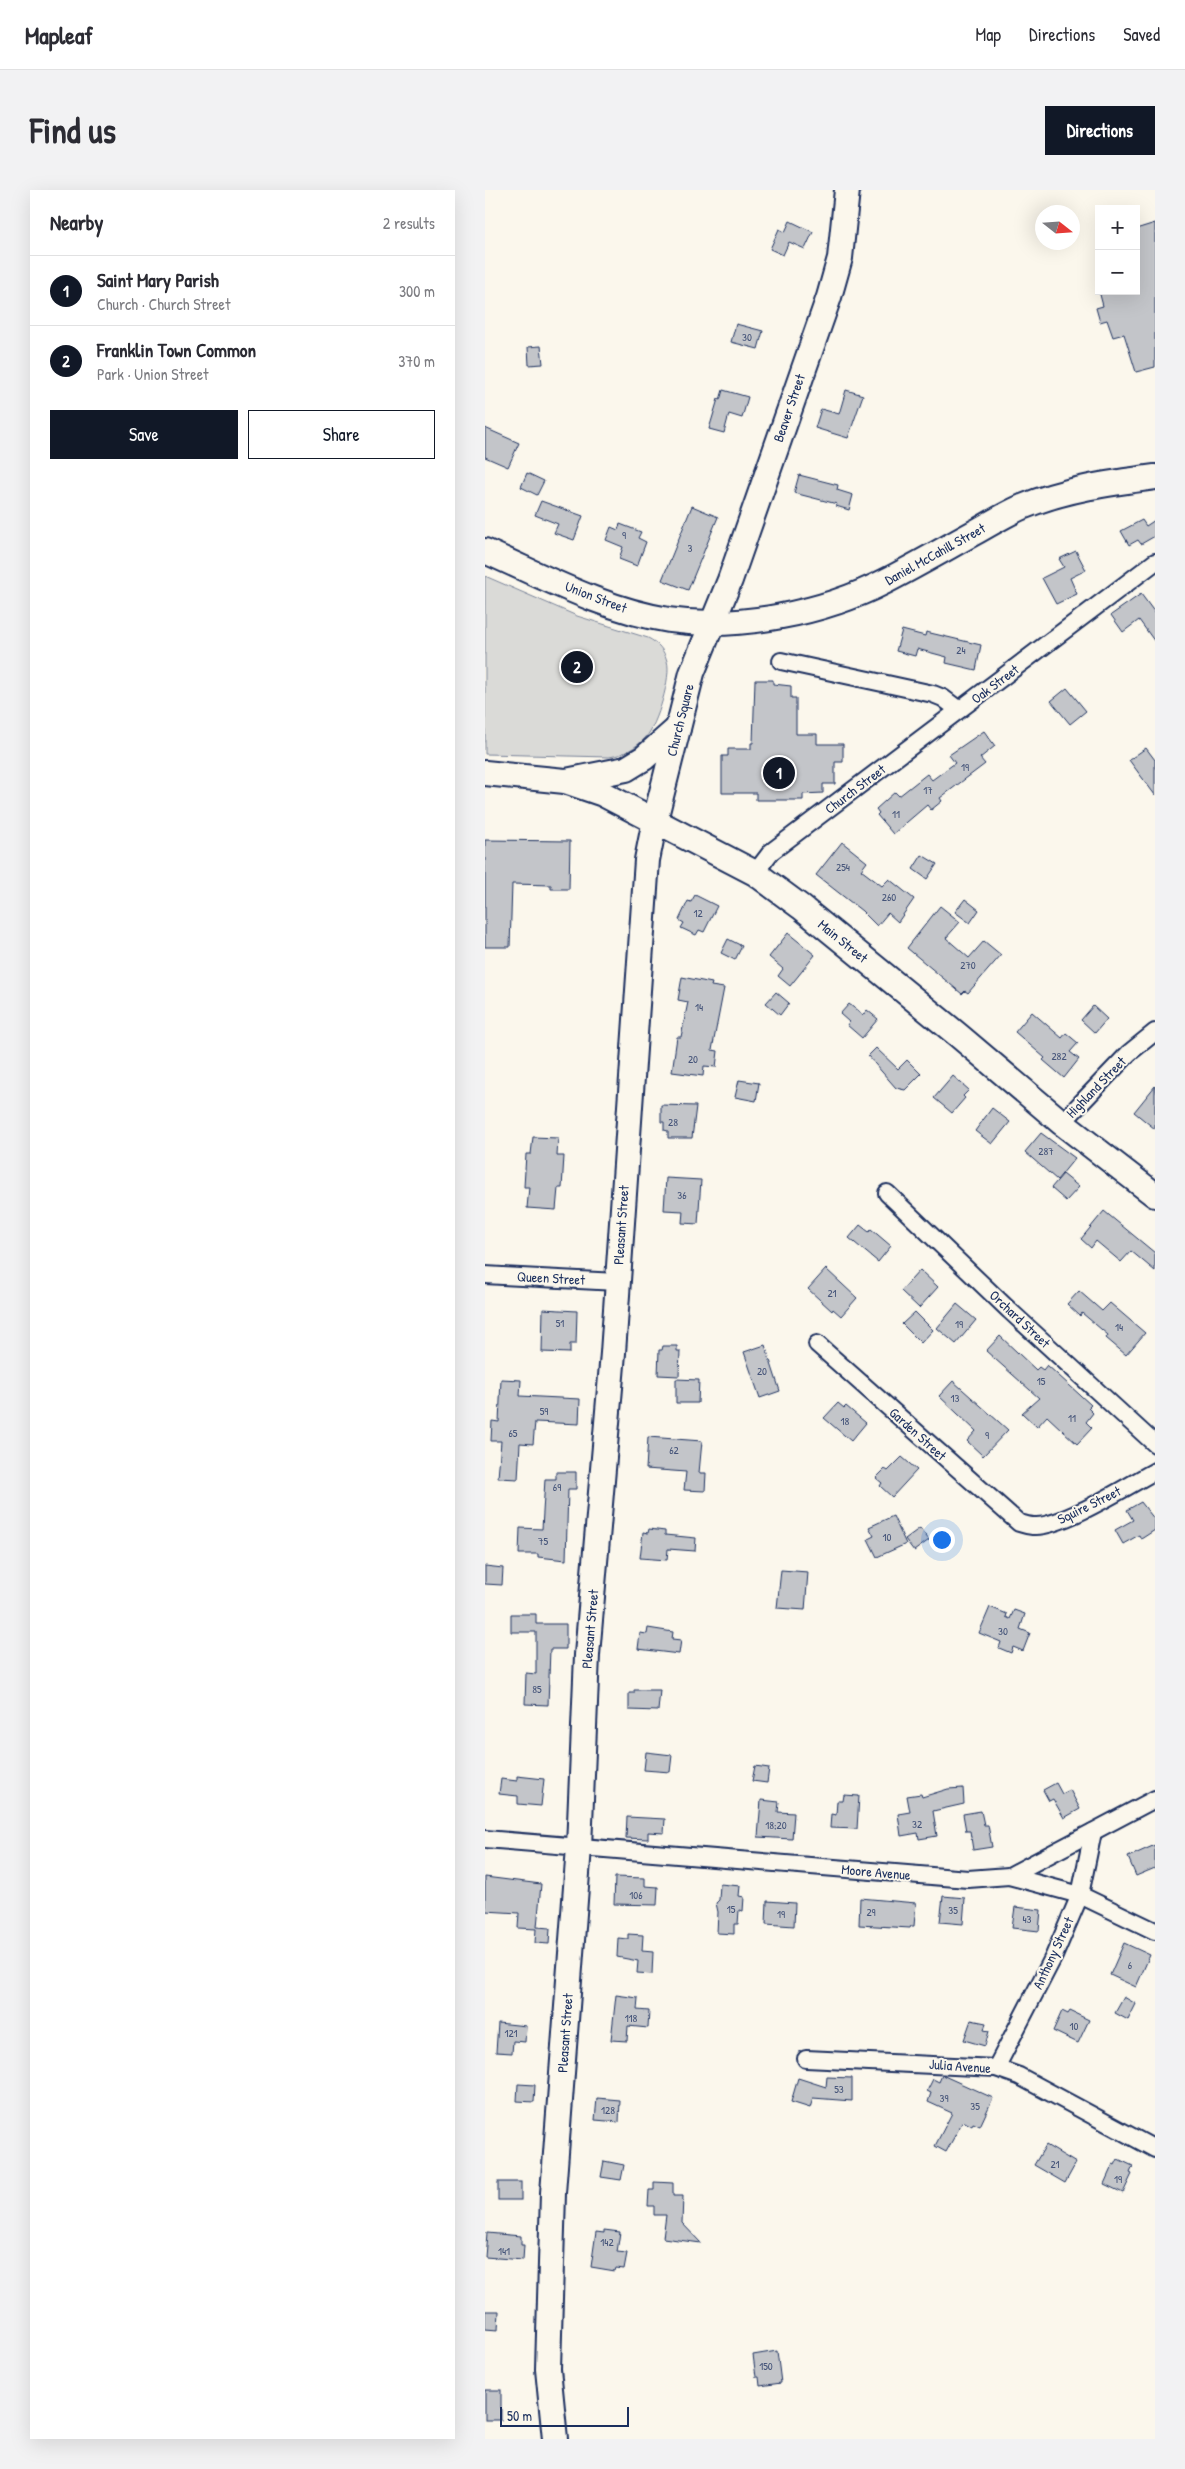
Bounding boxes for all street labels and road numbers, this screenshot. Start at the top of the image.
street label: Beaver Street [768,371,809,444]
street label: Daniel McCahill Street [881,518,988,589]
street label: Union Street [562,576,630,617]
street label: Oak Street [967,659,1022,708]
street label: Church Square [661,681,699,758]
street label: Church Street [820,759,889,818]
street label: Main Street [814,915,872,967]
street label: Highland Street [1061,1052,1131,1122]
street label: Pleasant Street [608,1185,633,1265]
street label: Queen Street [517,1266,586,1289]
street label: Orchard Street [986,1286,1055,1352]
street label: Garden Street [886,1403,951,1464]
street label: Squire Street [1054,1481,1124,1529]
street label: Pleasant Street [577,1588,602,1669]
street label: Moore Avenue [841,1859,912,1884]
street label: Anthony Street [1028,1913,1079,1992]
street label: Pleasant Street [552,1993,577,2073]
street label: Julia Avenue [929,2054,992,2077]

